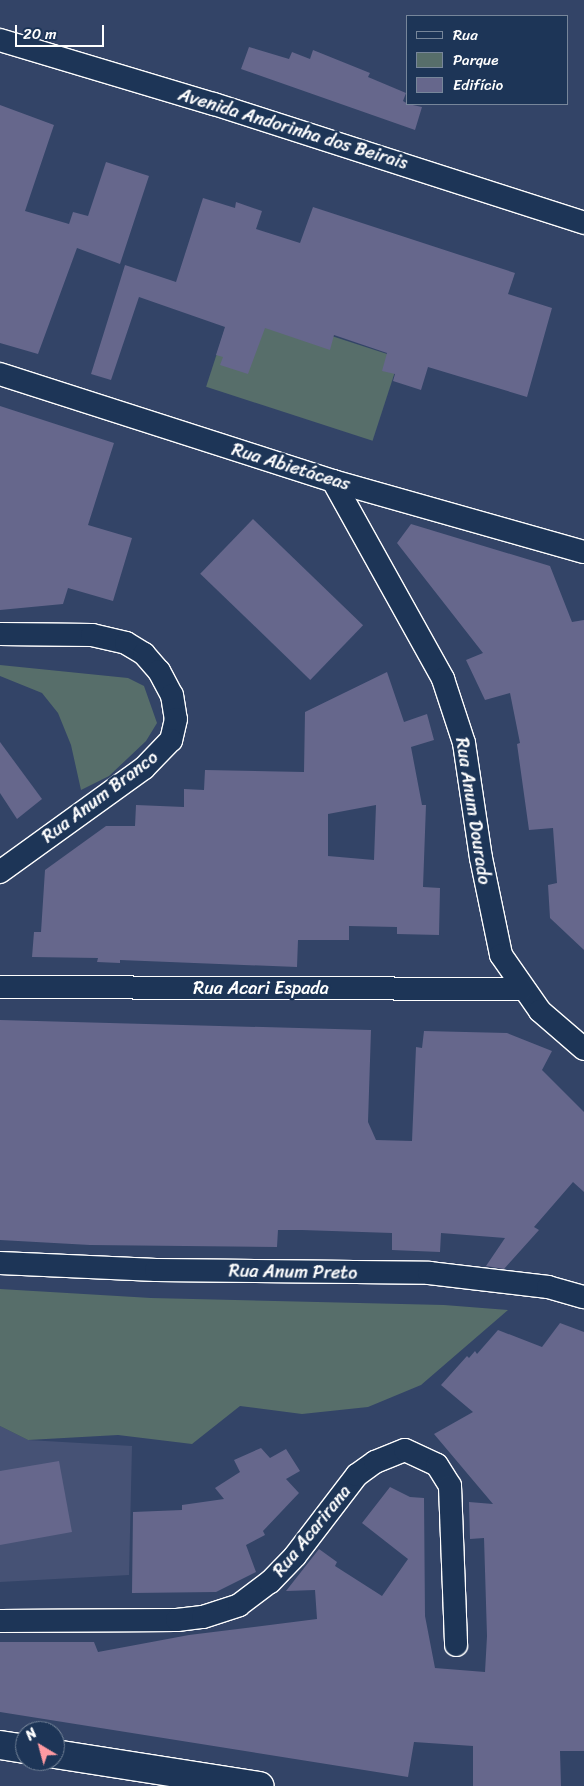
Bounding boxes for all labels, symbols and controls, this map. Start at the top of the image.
scale bar [18,15,106,47]
legend [406,15,569,105]
text: 20 m [23,21,57,47]
text: Rua [453,22,478,48]
text: Parque [453,47,498,73]
text: Edifício [453,72,503,98]
street label: Avenida Andorinha dos Beirais [175,84,411,174]
street label: Rua Abietáceas [229,439,353,495]
street label: Rua Anum Dourado [451,736,495,886]
street label: Rua Anum Branco [38,746,162,848]
street label: Rua Acari Espada [193,977,329,999]
street label: Rua Anum Preto [229,1260,357,1284]
street label: Rua Acarirana [268,1481,356,1581]
north arrow [15,1721,65,1771]
text: N [20,1722,43,1747]

